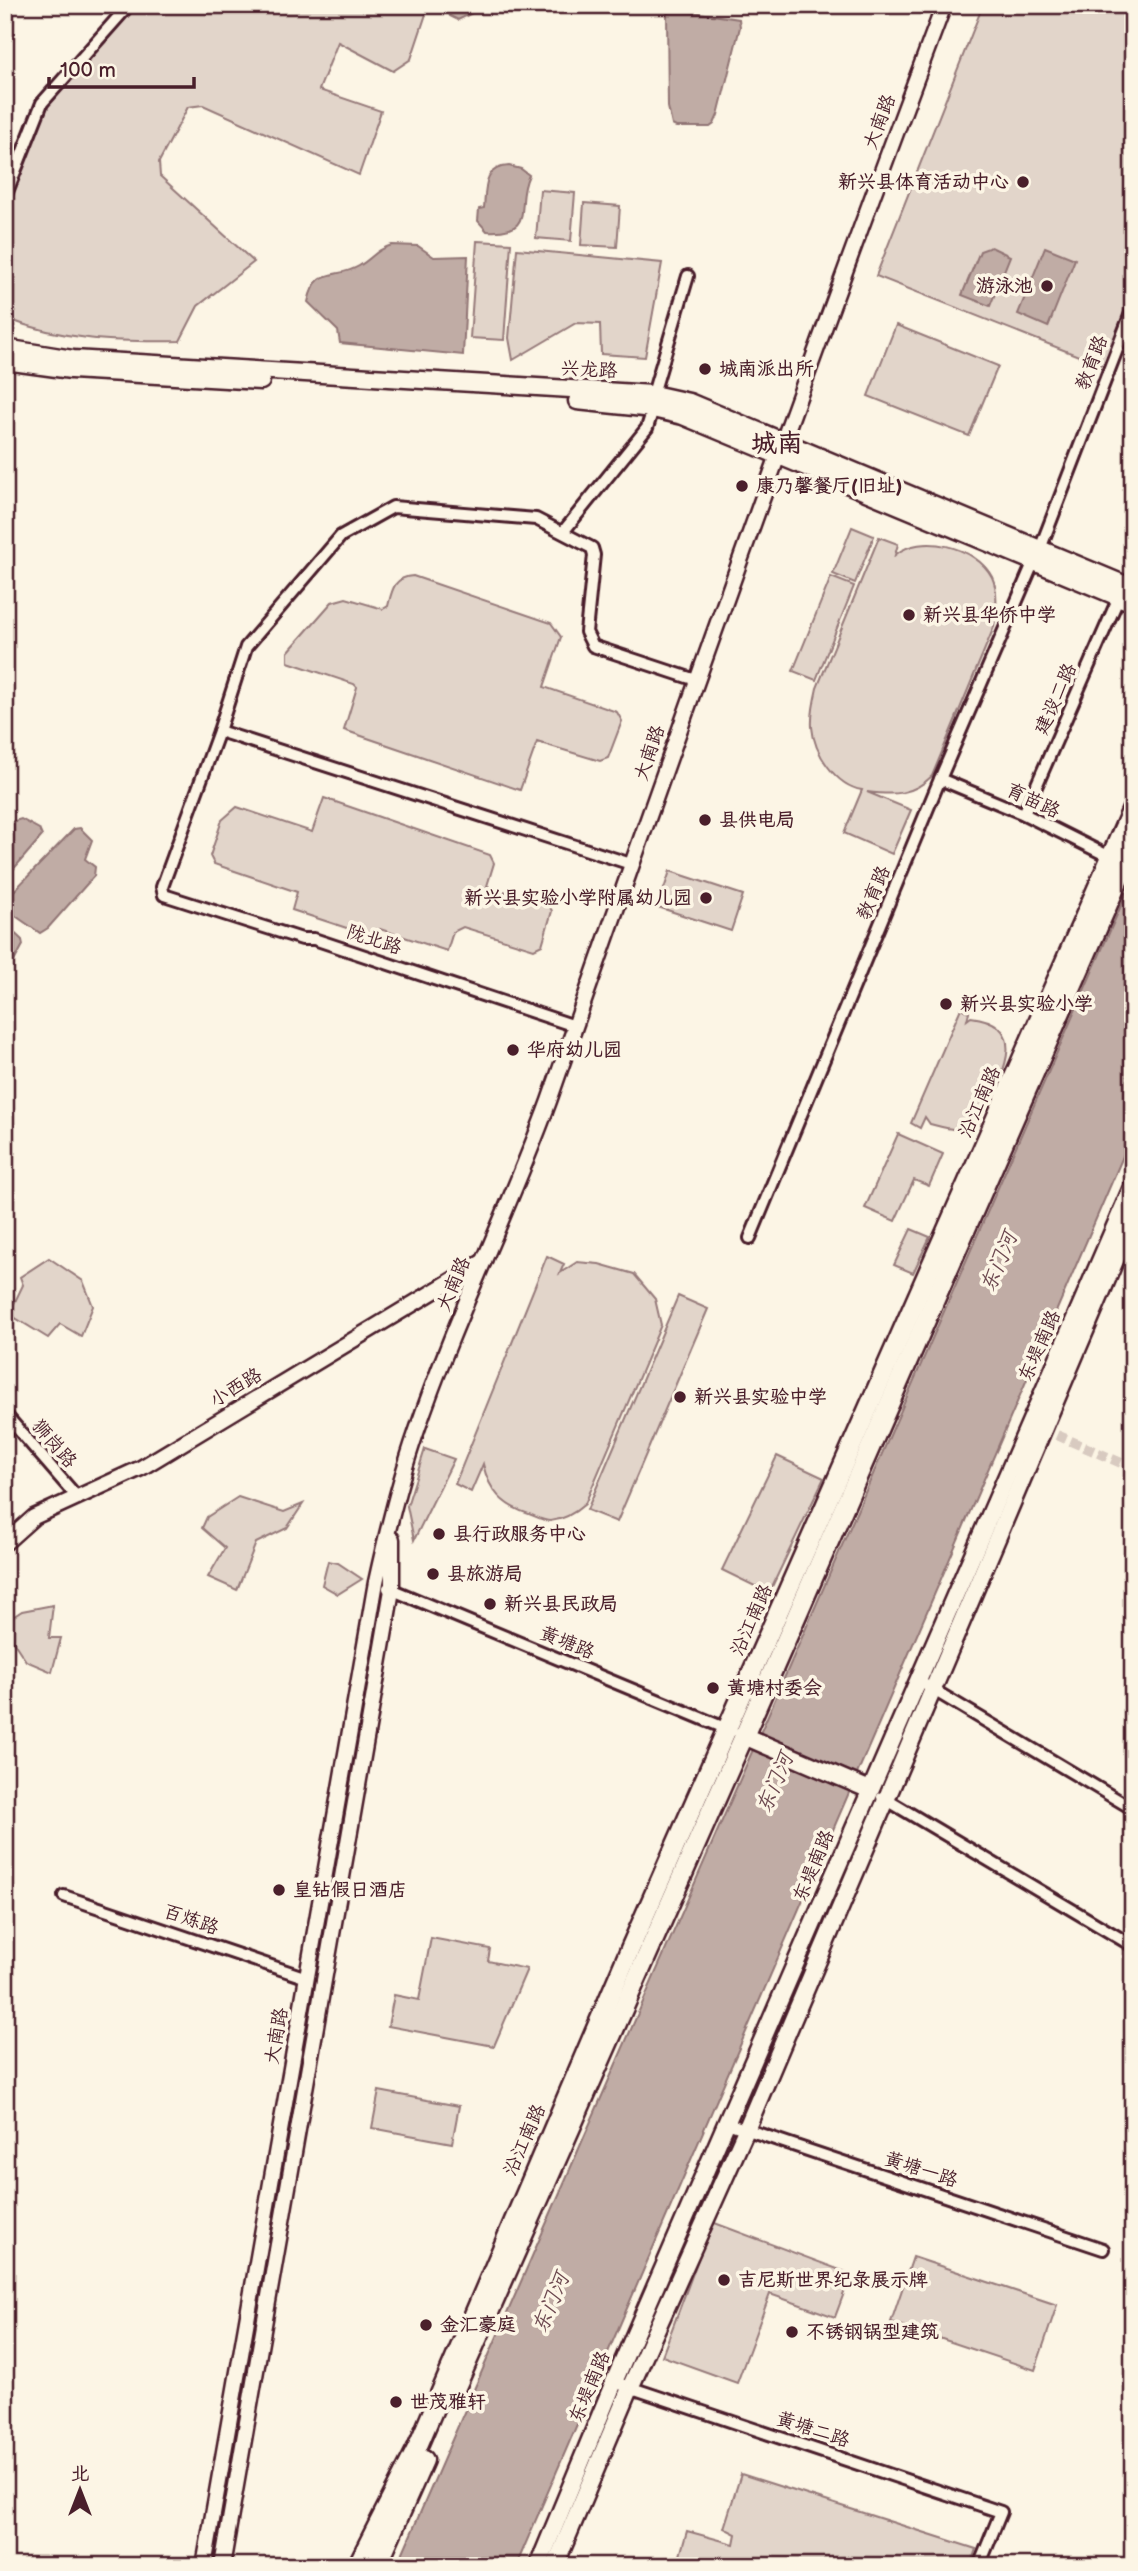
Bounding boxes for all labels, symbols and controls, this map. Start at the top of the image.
scale bar [49,46,194,90]
text: 100 m [60,58,116,83]
street label: 大南路 [859,91,901,153]
place label: 新兴县体育活动中心 [838,171,1009,194]
marker: 新兴县体育活动中心 [1015,174,1031,190]
place label: 游泳池 [976,275,1033,298]
marker: 游泳池 [1039,278,1055,294]
street label: 教育路 [1071,332,1113,394]
street label: 兴龙路 [560,357,618,383]
place label: 城南派出所 [719,358,814,381]
marker: 城南派出所 [697,361,713,377]
district label: 城南 [751,429,803,460]
place label: 康乃馨餐厅(旧址) [756,475,902,498]
marker: 康乃馨餐厅(旧址) [734,478,750,494]
place label: 新兴县华侨中学 [923,604,1056,627]
marker: 新兴县华侨中学 [901,607,917,623]
street label: 建设二路 [1030,660,1082,738]
street label: 大南路 [630,722,670,784]
street label: 育苗路 [1002,779,1064,823]
place label: 县供电局 [719,809,795,832]
marker: 县供电局 [697,812,713,828]
street label: 教育路 [852,862,896,924]
place label: 新兴县实验小学附属幼儿园 [464,887,692,910]
marker: 新兴县实验小学附属幼儿园 [698,890,714,906]
street label: 陇北路 [343,920,405,960]
place label: 新兴县实验小学 [960,993,1093,1016]
marker: 新兴县实验小学 [938,996,954,1012]
place label: 华府幼儿园 [527,1039,622,1062]
marker: 华府幼儿园 [505,1042,521,1058]
street label: 沿江南路 [954,1063,1006,1141]
water label: 东门河 [975,1225,1024,1296]
street label: 大南路 [432,1253,476,1315]
street label: 东堤南路 [1014,1307,1066,1385]
street label: 小西路 [206,1363,266,1413]
place label: 新兴县实验中学 [694,1386,827,1409]
marker: 新兴县实验中学 [672,1389,688,1405]
street label: 狮岗路 [27,1415,81,1473]
place label: 县行政服务中心 [453,1523,586,1546]
marker: 县行政服务中心 [431,1526,447,1542]
place label: 县旅游局 [447,1563,523,1586]
marker: 县旅游局 [425,1566,441,1582]
street label: 沿江南路 [726,1581,778,1659]
place label: 新兴县民政局 [504,1593,618,1616]
marker: 新兴县民政局 [482,1596,498,1612]
street label: 黄塘路 [536,1622,598,1664]
place label: 黄塘村委会 [727,1677,822,1700]
marker: 黄塘村委会 [705,1680,721,1696]
water label: 东门河 [751,1746,800,1817]
street label: 东堤南路 [789,1827,839,1905]
place label: 皇钻假日酒店 [293,1879,407,1902]
marker: 皇钻假日酒店 [271,1882,287,1898]
street label: 百炼路 [160,1900,222,1940]
street label: 大南路 [261,2006,293,2066]
street label: 沿江南路 [499,2101,551,2179]
street label: 黄塘一路 [881,2147,961,2193]
water label: 东门河 [527,2266,576,2337]
place label: 吉尼斯世界纪录展示牌 [738,2269,928,2292]
marker: 吉尼斯世界纪录展示牌 [716,2272,732,2288]
place label: 金汇豪庭 [440,2314,516,2337]
marker: 金汇豪庭 [418,2317,434,2333]
place label: 不锈钢锅型建筑 [806,2321,939,2344]
marker: 不锈钢锅型建筑 [784,2324,800,2340]
street label: 东堤南路 [565,2348,615,2426]
place label: 世茂雅轩 [410,2391,486,2414]
marker: 世茂雅轩 [388,2394,404,2410]
street label: 黄塘二路 [773,2407,853,2453]
north arrow [46,2456,116,2526]
text: 北 [70,2463,90,2486]

